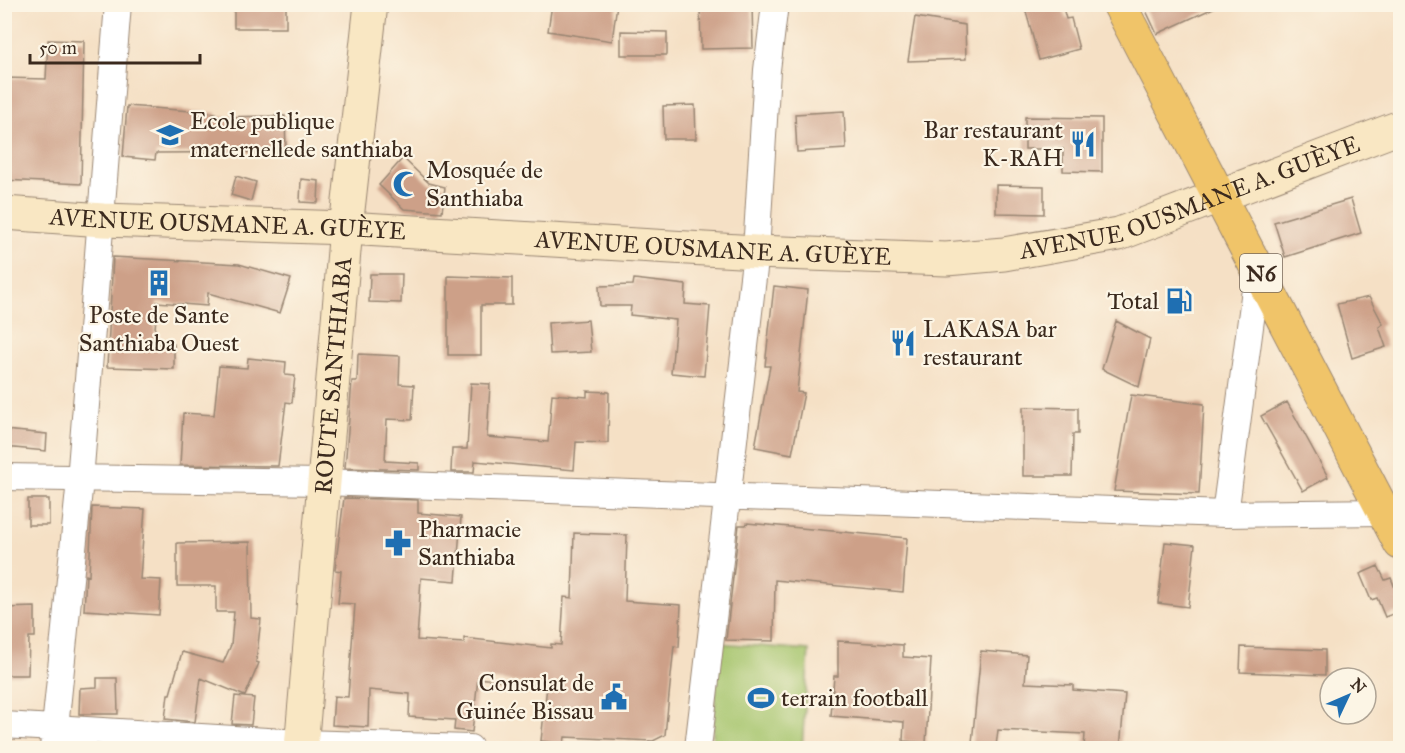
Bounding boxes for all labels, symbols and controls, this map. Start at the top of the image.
scale bar [30,27,200,65]
text: 50 m [39,37,77,59]
place label: Ecole publique maternellede santhiaba [190,106,414,164]
place label: Bar restaurant K-RAH [923,115,1064,173]
school or university icon: Ecole publique maternellede santhiaba [155,120,185,150]
street label: AVENUE OUSMANE A. GUÈYE [1016,129,1364,266]
restaurant icon: Bar restaurant K-RAH [1068,129,1098,159]
place label: Mosquée de Santhiaba [426,155,543,213]
mosque icon: Mosquée de Santhiaba [391,169,421,199]
street label: AVENUE OUSMANE A. GUÈYE [47,201,407,246]
street label: AVENUE OUSMANE A. GUÈYE [533,224,892,272]
road number: N6 [1240,254,1282,292]
street label: ROUTE SANTHIABA [308,255,358,495]
building icon: Poste de Sante Santhiaba Ouest [144,268,174,298]
place label: Total [1107,286,1160,316]
fuel station icon: Total [1164,286,1194,316]
place label: Poste de Sante Santhiaba Ouest [79,300,240,358]
place label: LAKASA bar restaurant [923,314,1057,372]
restaurant icon: LAKASA bar restaurant [888,328,918,358]
place label: Pharmacie Santhiaba [418,514,521,572]
pharmacy icon: Pharmacie Santhiaba [383,528,413,558]
north arrow [1318,666,1378,726]
place label: Consulat de Guinée Bissau [456,668,594,726]
text: N [1347,674,1370,698]
public building icon: Consulat de Guinée Bissau [599,682,629,712]
sports icon: terrain football [746,683,776,713]
place label: terrain football [781,683,929,713]

